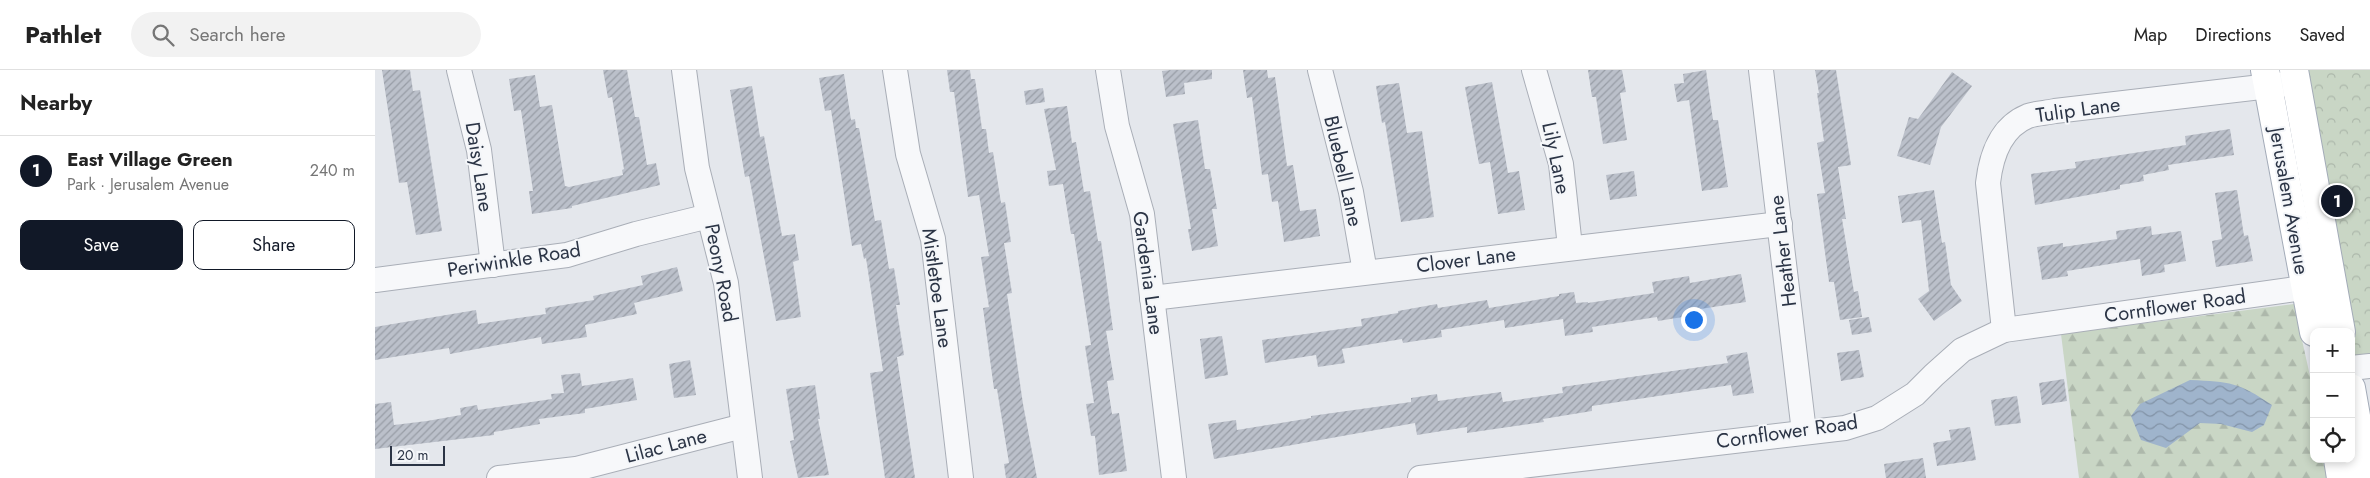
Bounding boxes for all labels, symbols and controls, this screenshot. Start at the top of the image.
search box [131,12,481,57]
text: Pathlet [25,17,101,52]
icon: search [149,21,177,49]
text: Search here [189,21,285,48]
text: Map [2134,22,2167,48]
text: Directions [2195,22,2271,48]
text: Saved [2299,22,2345,48]
text: Nearby [20,88,92,118]
street label: Tulip Lane [2034,90,2122,130]
street label: Bluebell Lane [1316,113,1370,229]
street label: Lily Lane [1534,119,1578,197]
street label: Daisy Lane [458,120,500,214]
street label: Jerusalem Avenue [2261,122,2316,277]
text: East Village Green [67,146,233,173]
text: 1 [32,159,40,182]
text: 240 m [310,159,355,182]
text: Park · Jerusalem Avenue [67,173,229,196]
pin: 1 [2321,182,2353,220]
street label: Heather Lane [1762,194,1804,308]
street label: Gardenia Lane [1125,209,1171,337]
button: Save [20,220,183,270]
button: Share [193,220,355,270]
street label: Peony Road [697,221,745,325]
street label: Mistletoe Lane [914,226,960,350]
street label: Periwinkle Road [445,235,583,285]
street label: Clover Lane [1415,240,1517,280]
street label: Cornflower Road [2102,282,2248,330]
your location [1681,307,1707,333]
map controls [2310,328,2355,463]
button: + [2310,328,2355,373]
button: − [2310,373,2355,418]
street label: Cornflower Road [1714,408,1860,456]
button: locate [2310,418,2355,463]
street label: Lilac Lane [622,421,710,471]
scale bar [390,443,445,466]
text: 20 m [397,445,429,465]

